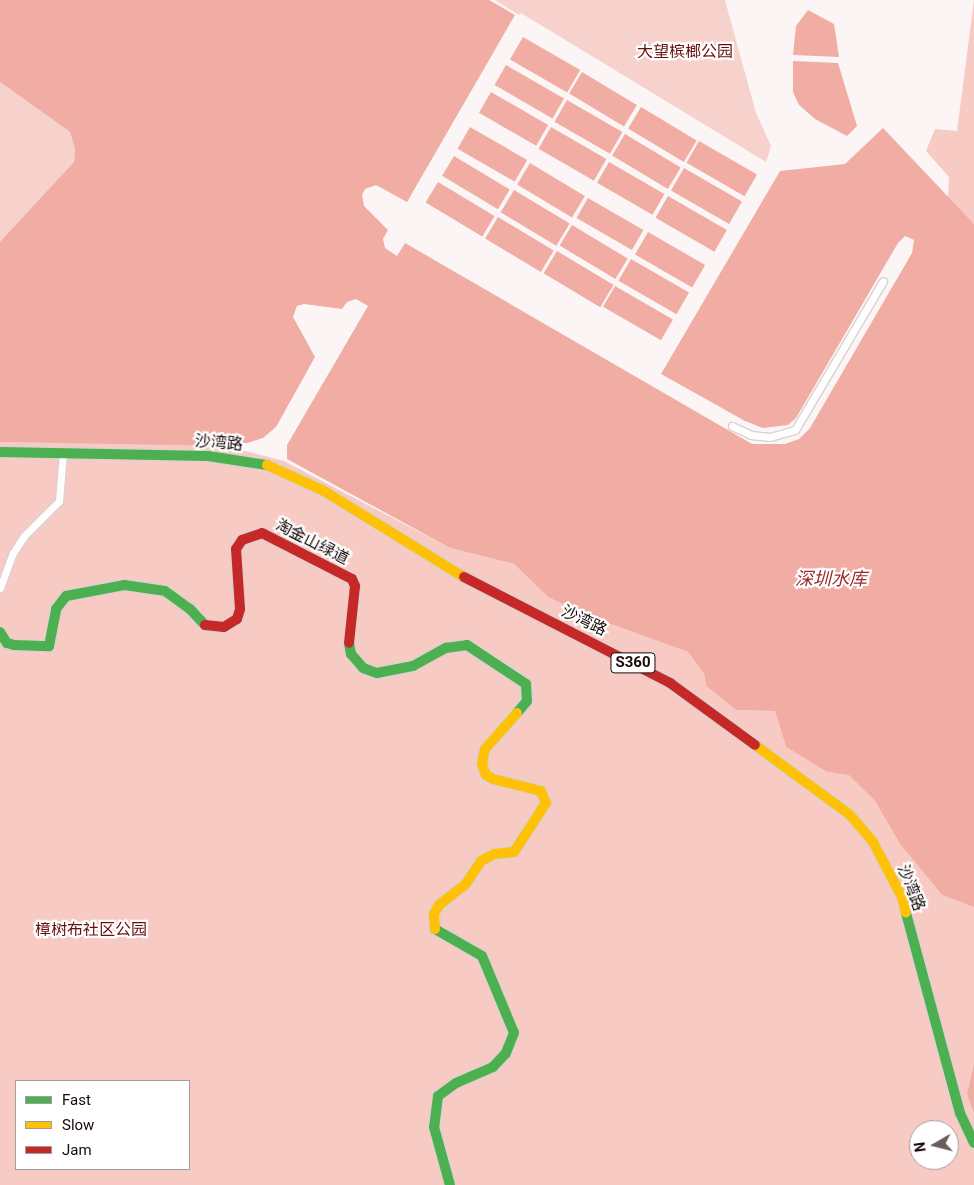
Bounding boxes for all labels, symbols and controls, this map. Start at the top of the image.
park label: 大望槟榔公园 [637,42,733,62]
street label: 沙湾路 [194,431,244,455]
street label: 淘金山绿道 [272,515,352,569]
water label: 深圳水库 [795,568,867,590]
street label: 沙湾路 [558,602,610,640]
road number: S360 [609,650,657,676]
street label: 沙湾路 [893,862,929,914]
park label: 樟树布社区公园 [35,920,147,940]
legend [15,1080,190,1170]
text: Fast [62,1091,91,1109]
text: Slow [62,1116,94,1134]
north arrow [909,1120,959,1170]
text: Jam [62,1141,92,1159]
text: N [912,1141,929,1153]

